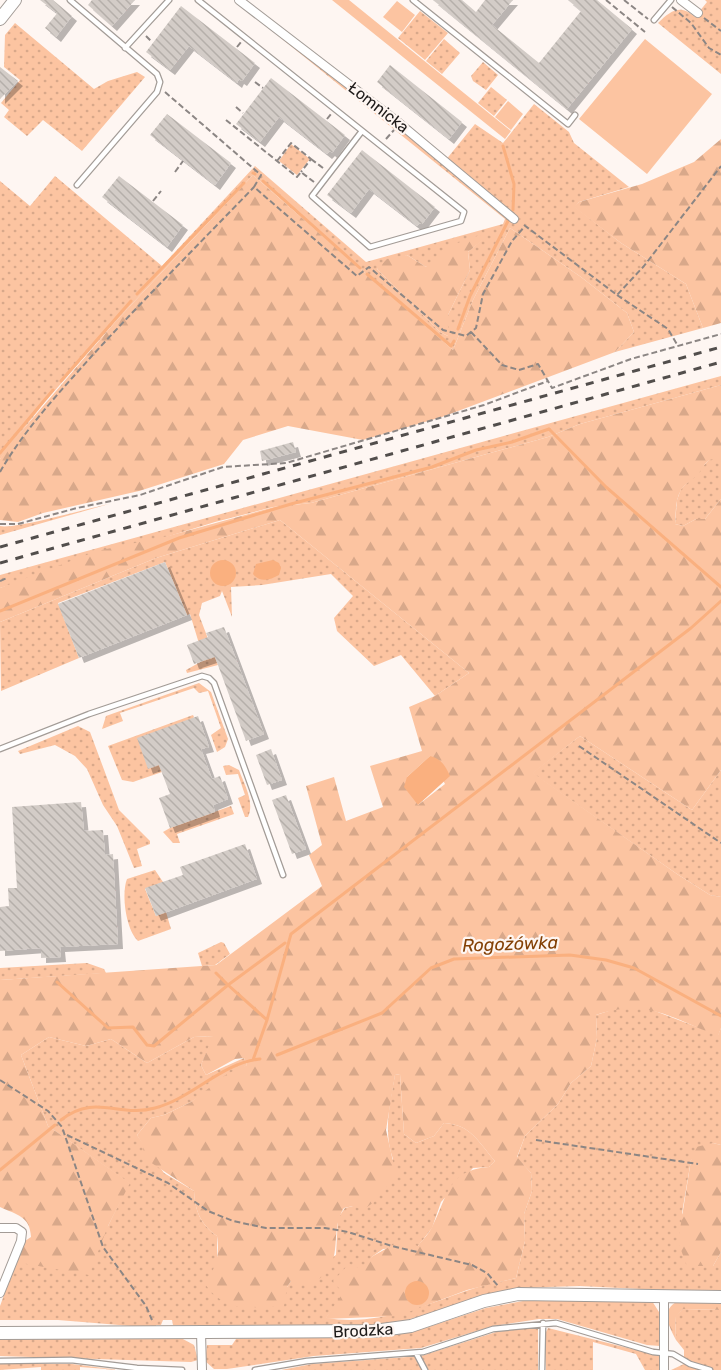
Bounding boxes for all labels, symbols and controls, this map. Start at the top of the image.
street label: Łomnicka [345,78,413,137]
water label: Rogożówka [462,931,559,957]
street label: Brodzka [332,1319,394,1342]

